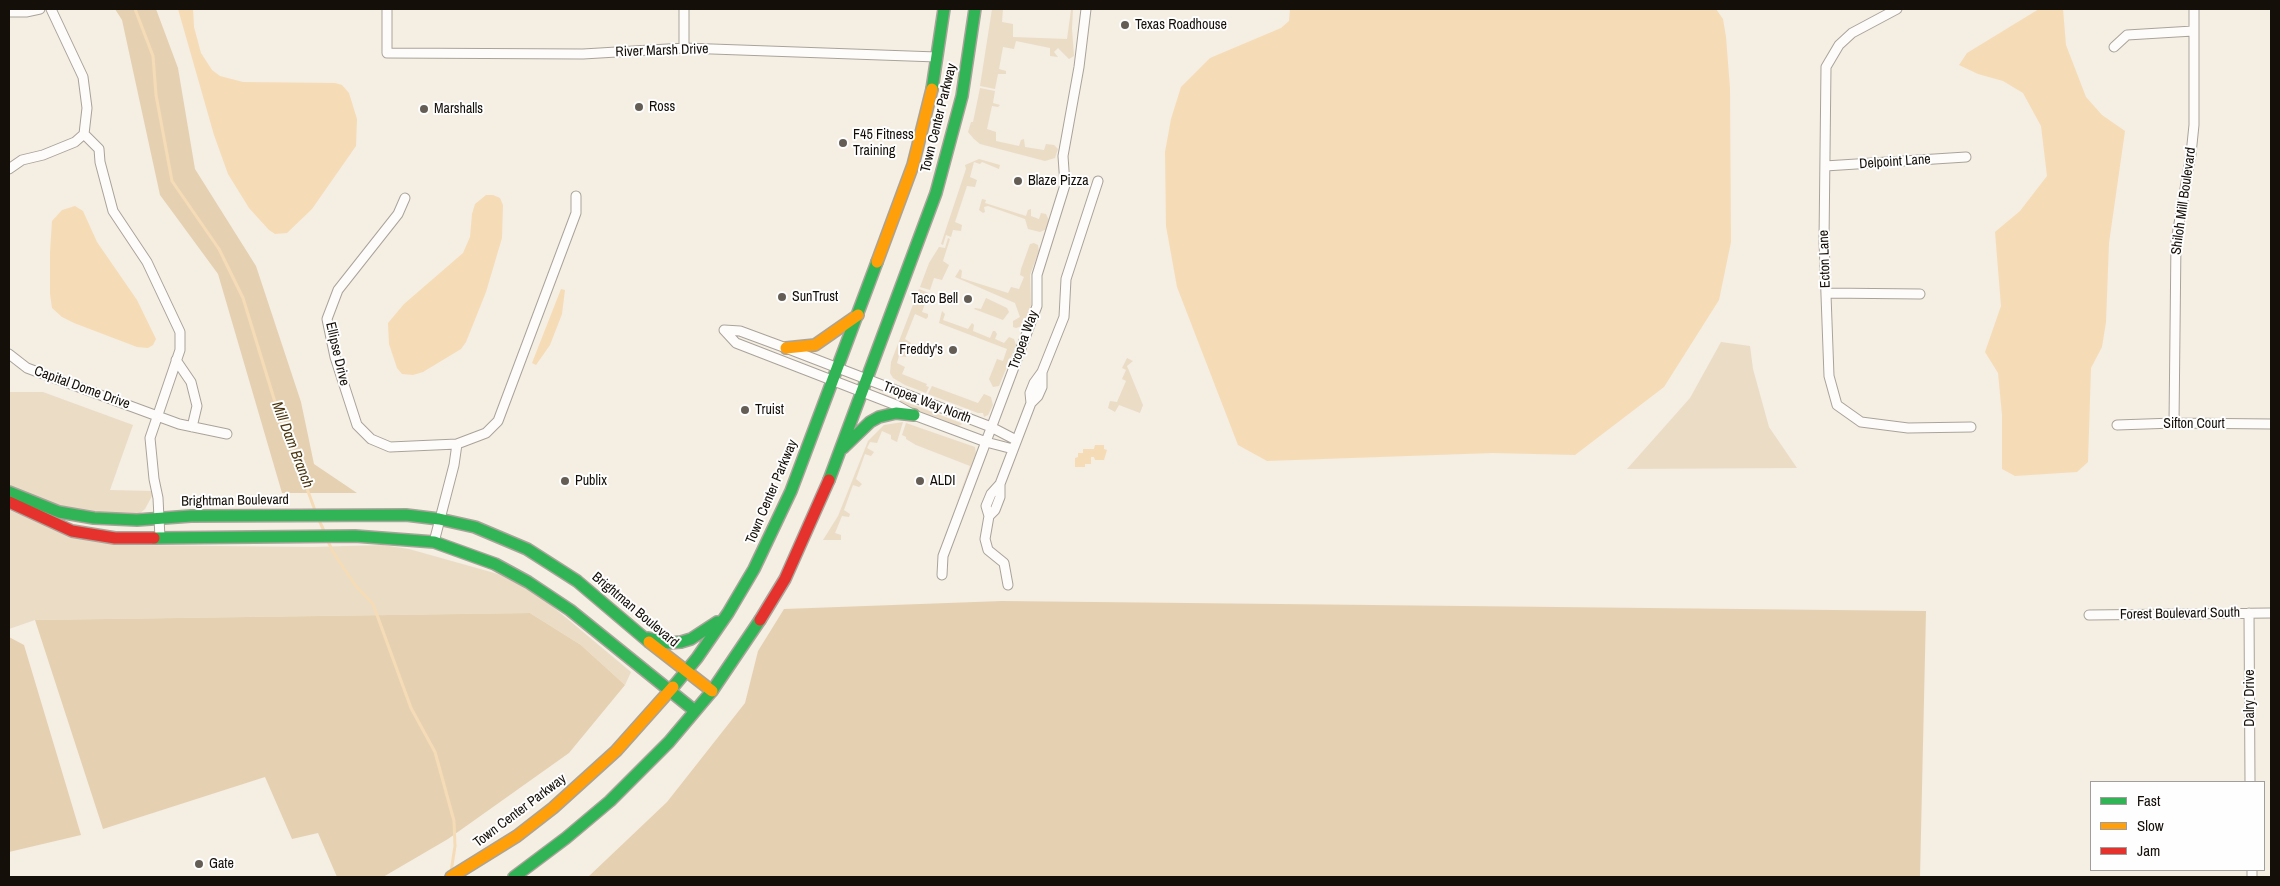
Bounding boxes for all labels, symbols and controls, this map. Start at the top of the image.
place label: Texas Roadhouse [1135,17,1227,33]
marker: Texas Roadhouse [1119,19,1131,31]
street label: River Marsh Drive [615,41,709,61]
street label: Town Center Parkway [917,62,961,174]
place label: Ross [649,99,675,115]
place label: Marshalls [434,101,483,117]
marker: Ross [633,101,645,113]
marker: Marshalls [418,103,430,115]
place label: F45 Fitness Training [853,127,914,160]
marker: F45 Fitness Training [837,137,849,149]
street label: Shiloh Mill Boulevard [2168,146,2200,256]
street label: Delpoint Lane [1859,151,1931,173]
place label: Blaze Pizza [1028,173,1089,189]
marker: Blaze Pizza [1012,175,1024,187]
street label: Ecton Lane [1816,230,1834,288]
place label: SunTrust [792,289,838,305]
marker: SunTrust [776,291,788,303]
place label: Taco Bell [911,291,958,307]
marker: Taco Bell [962,293,974,305]
street label: Tropea Way [1006,308,1042,372]
street label: Ellipse Drive [321,320,353,388]
place label: Freddy's [899,342,943,358]
marker: Freddy's [947,344,959,356]
street label: Capital Dome Drive [32,363,132,413]
street label: Tropea Way North [881,379,973,427]
water label: Mill Dam Branch [267,399,317,491]
place label: Truist [755,402,784,418]
marker: Truist [739,404,751,416]
street label: Sifton Court [2163,416,2225,432]
street label: Town Center Parkway [742,437,802,547]
place label: Publix [575,473,607,489]
place label: ALDI [930,473,956,489]
marker: Publix [559,475,571,487]
marker: ALDI [914,475,926,487]
street label: Brightman Boulevard [181,492,289,510]
street label: Brightman Boulevard [588,569,682,651]
street label: Forest Boulevard South [2120,605,2240,623]
street label: Dalry Drive [2242,669,2258,727]
street label: Town Center Parkway [470,771,570,851]
legend [2090,781,2265,871]
text: Fast [2137,790,2160,811]
text: Slow [2137,815,2164,836]
text: Jam [2137,840,2160,861]
place label: Gate [209,856,234,872]
marker: Gate [193,858,205,870]

